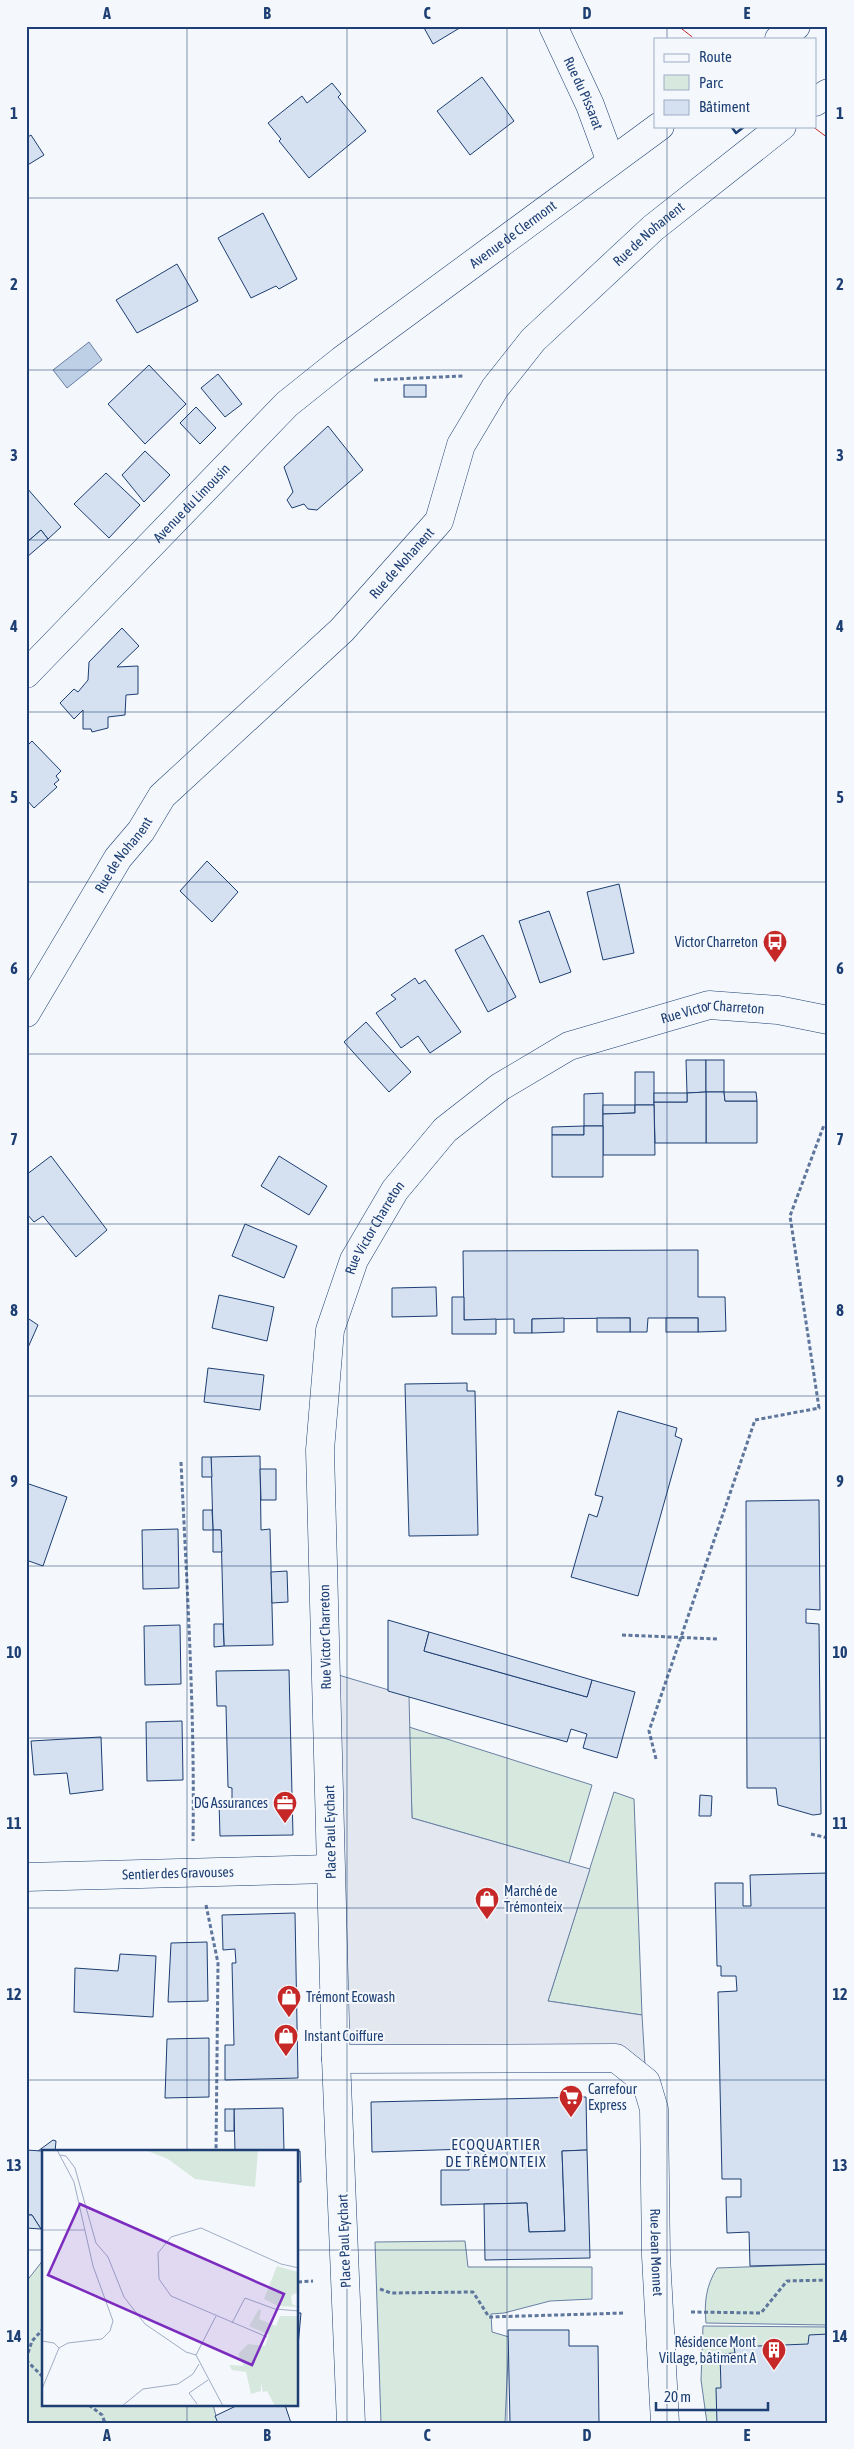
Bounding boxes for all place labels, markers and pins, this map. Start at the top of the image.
bus stop icon: Victor Charreton [762,929,788,963]
place label: Victor Charreton [675,934,758,950]
office icon: DG Assurances [272,1790,298,1824]
place label: DG Assurances [194,1795,268,1811]
place label: Marché de Trémonteix [504,1883,563,1915]
shop icon: Marché de Trémonteix [474,1886,500,1920]
shop icon: Trémont Ecowash [276,1984,302,2018]
place label: Trémont Ecowash [306,1989,395,2005]
shop icon: Instant Coiffure [273,2023,299,2057]
place label: Instant Coiffure [304,2028,384,2044]
place label: Carrefour Express [588,2081,638,2113]
supermarket icon: Carrefour Express [558,2084,584,2118]
place label: Résidence Mont Village, bâtiment A [659,2334,756,2366]
building icon: Résidence Mont Village, bâtiment A [761,2337,787,2371]

